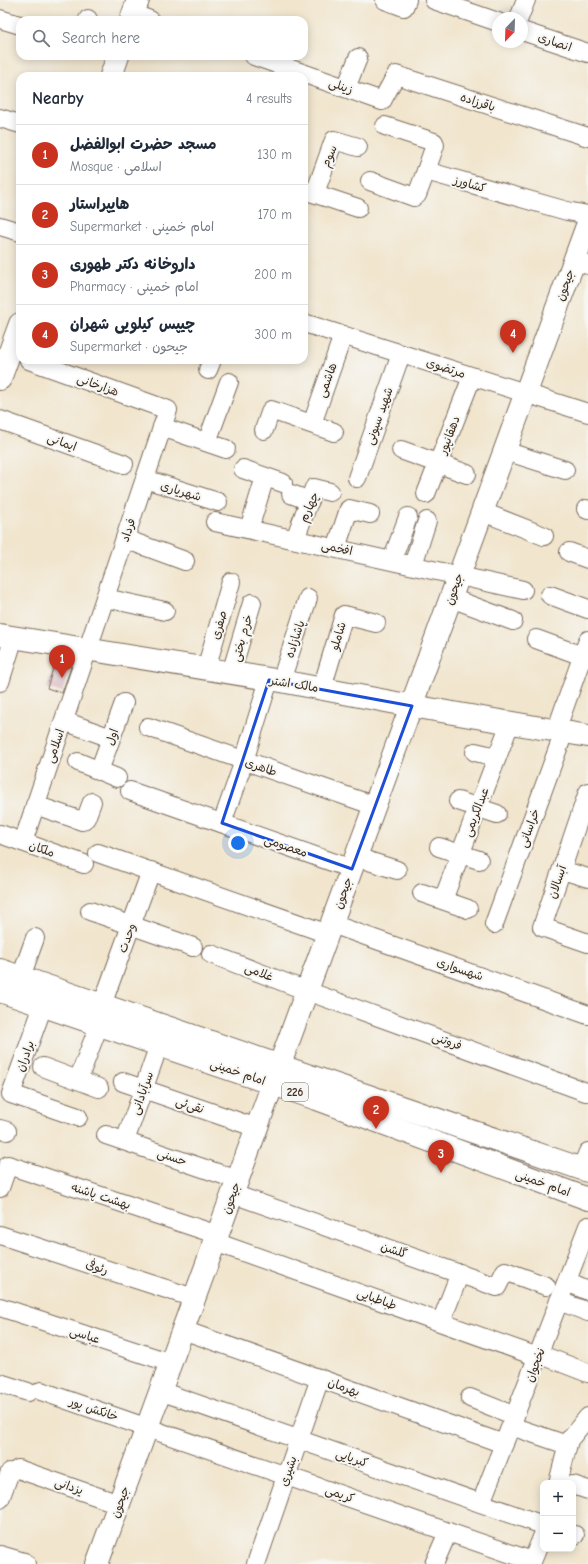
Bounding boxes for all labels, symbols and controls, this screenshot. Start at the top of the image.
north arrow [492,12,528,48]
search box [16,16,308,60]
icon: search [30,27,52,49]
text: Search here [62,29,140,47]
street label: انصاری [536,30,574,54]
street label: زینلی [327,75,355,98]
text: Nearby [32,89,83,108]
street label: باقرزاده [458,90,497,115]
text: 4 results [246,91,292,106]
text: مسجد حضرت ابوالفضل [70,135,216,153]
street label: سوم [318,143,342,170]
text: 1 [42,147,48,162]
text: 130 m [257,147,292,162]
text: Mosque · اسلامی [70,159,162,174]
street label: کشاورز [451,172,488,196]
text: هایپراستار [70,195,129,213]
text: 2 [42,207,48,222]
text: 170 m [258,207,292,222]
text: Supermarket · امام خمینی [70,219,214,234]
text: داروخانه دکتر طهوری [70,255,196,273]
text: 3 [42,267,48,282]
text: 200 m [254,267,292,282]
street label: جیحون [553,267,578,303]
text: Pharmacy · امام خمینی [70,279,199,294]
text: چیپس کیلویی شهران [70,315,195,333]
pin: 4 [500,320,526,353]
text: 4 [42,327,48,342]
text: 300 m [254,327,292,342]
text: Supermarket · جیحون [70,339,188,354]
street label: مرتضوی [425,355,467,381]
street label: هاشمی [314,360,341,400]
street label: هزارخانی [75,371,121,400]
street label: شهید سپونی [362,385,397,447]
street label: دهقانپور [435,414,464,457]
street label: ایمانی [45,430,79,455]
street label: شهریاری [159,478,203,504]
street label: چهارم [296,490,324,525]
street label: فرداد [118,516,138,544]
street label: افخمی [320,538,354,559]
street label: جیحون [442,571,467,607]
street label: صفری [208,609,230,641]
street label: خرم بختی [229,613,257,664]
street label: پاشازاده [282,618,309,660]
street label: شاملو [327,620,350,653]
pin: 1 [49,645,75,678]
street label: مالک اشتر [268,673,319,695]
street label: اسلامی [43,727,68,765]
street label: اول [103,727,122,748]
street label: طاهری [243,755,279,779]
street label: عبدالکریمی [460,786,493,839]
street label: خراسانی [516,807,543,850]
street label: معصومی [262,832,309,861]
your location [228,833,248,853]
street label: ملکان [27,838,57,860]
street label: آبسالان [545,863,570,901]
street label: جیحون [331,875,356,911]
street label: وحدت [115,921,140,955]
street label: شهسواری [435,955,485,983]
street label: غلامی [242,960,275,985]
street label: فروتنی [430,1029,464,1054]
street label: برادران [13,1039,38,1074]
street label: امام خمینی [208,1056,267,1090]
street label: سرآبادانی [128,1070,157,1117]
road number: 226 [282,1083,308,1101]
street label: نقی‌ئی [174,1094,206,1117]
pin: 2 [363,1096,389,1129]
pin: 3 [428,1140,454,1173]
street label: حسنی [155,1145,188,1169]
street label: امام خمینی [513,1167,572,1201]
street label: بهشت پاشنه [69,1180,132,1213]
street label: جیحون [219,1180,244,1216]
street label: گلشن [379,1239,409,1261]
street label: رئوفی [84,1256,110,1277]
street label: طباطبایی [355,1285,399,1314]
street label: عباسی [68,1324,102,1347]
street label: نخجوان [522,1346,549,1384]
street label: بهرمان [326,1375,362,1400]
street label: خانکش پور [67,1394,120,1425]
street label: کبریایی [334,1446,370,1471]
street label: بشیری [276,1454,301,1488]
street label: یزدانی [53,1475,85,1498]
map controls [540,1480,576,1552]
button: + [540,1480,576,1516]
street label: کریمی [323,1482,357,1506]
street label: جیحون [108,1484,133,1520]
button: − [540,1516,576,1552]

